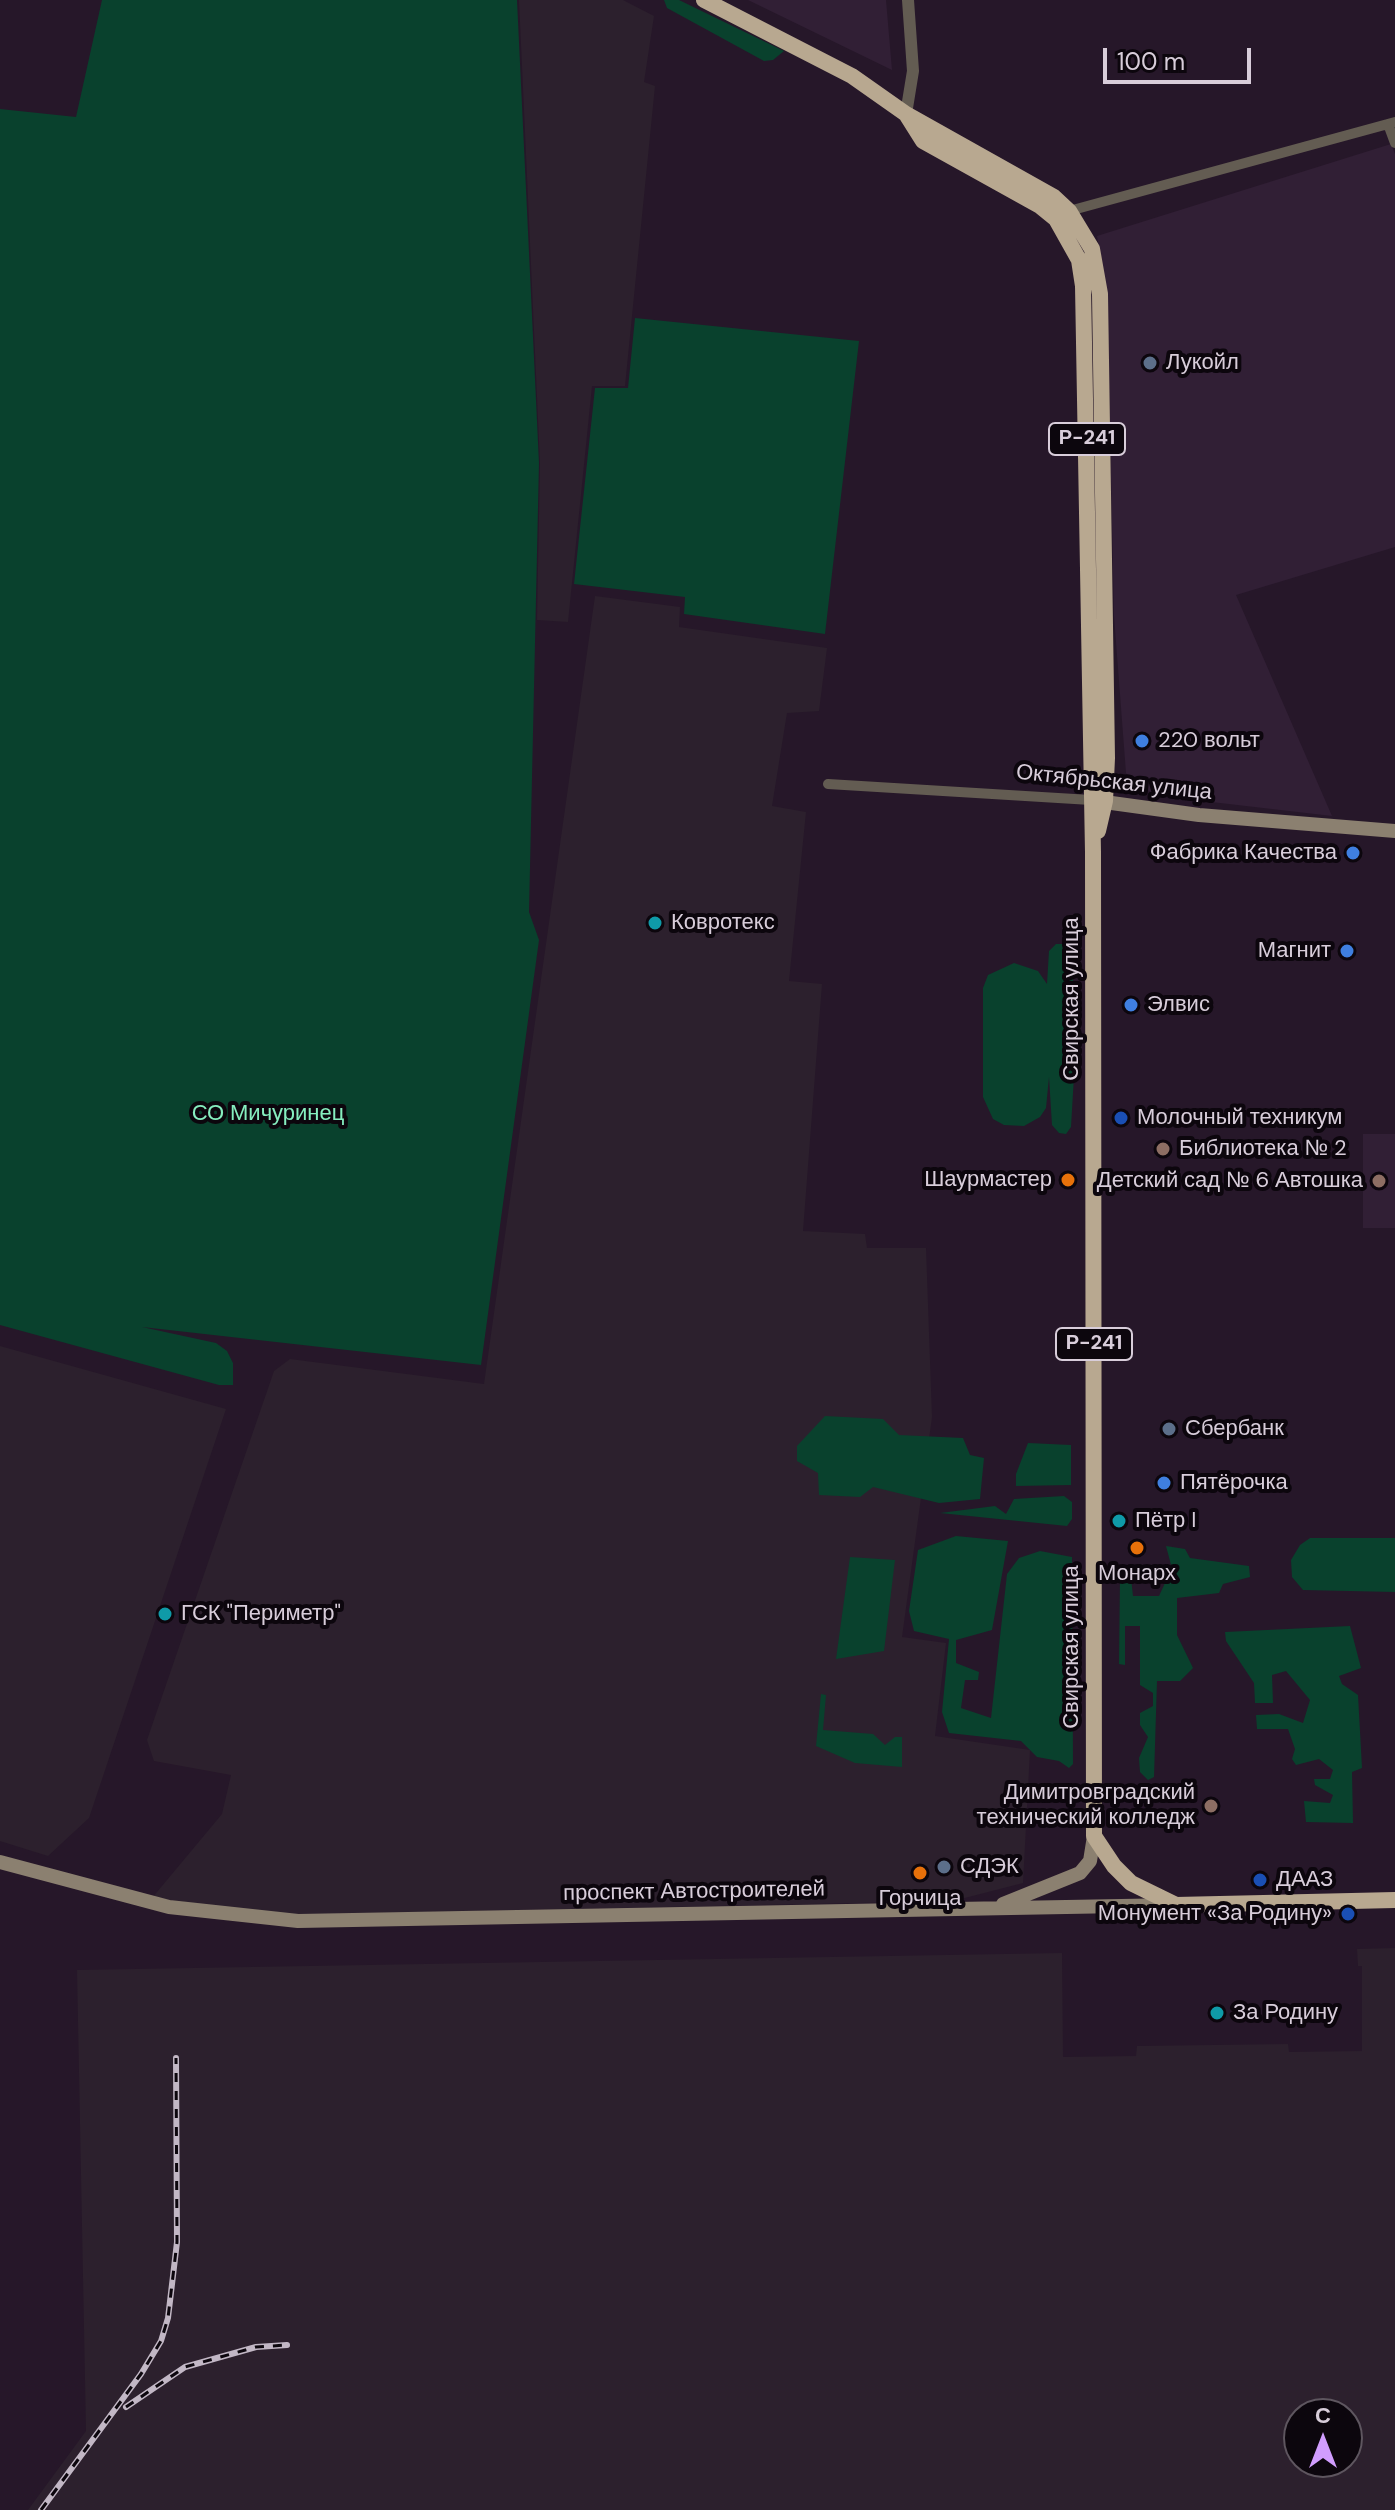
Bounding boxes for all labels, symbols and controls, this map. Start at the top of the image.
scale bar [1107,32,1255,82]
text: 100 m [1117,46,1185,77]
place label: Лукойл [1166,350,1239,376]
marker: Лукойл [1141,354,1159,372]
road number: Р-241 [1049,423,1125,455]
place label: 220 вольт [1158,728,1260,754]
marker: 220 вольт [1133,732,1151,750]
street label: Октябрьская улица [1015,760,1213,806]
place label: Фабрика Качества [1150,840,1337,866]
marker: Фабрика Качества [1344,844,1362,862]
place label: Ковротекс [671,910,775,936]
marker: Ковротекс [646,914,664,932]
street label: Свирская улица [1059,917,1085,1081]
place label: Магнит [1258,938,1331,964]
marker: Магнит [1338,942,1356,960]
place label: Элвис [1147,992,1210,1018]
marker: Элвис [1122,996,1140,1014]
park label: СО Мичуринец [192,1101,344,1127]
place label: Молочный техникум [1137,1105,1342,1131]
marker: Молочный техникум [1112,1109,1130,1127]
place label: Библиотека № 2 [1179,1136,1347,1162]
marker: Библиотека № 2 [1154,1140,1172,1158]
place label: Шаурмастер [924,1167,1052,1193]
place label: Детский сад № 6 Автошка [1097,1168,1363,1194]
marker: Шаурмастер [1059,1171,1077,1189]
marker: Детский сад № 6 Автошка [1370,1172,1388,1190]
road number: Р-241 [1056,1328,1132,1360]
place label: Сбербанк [1185,1416,1284,1442]
marker: Сбербанк [1160,1420,1178,1438]
place label: Пятёрочка [1180,1470,1288,1496]
marker: Пятёрочка [1155,1474,1173,1492]
place label: Пётр I [1135,1508,1196,1534]
marker: Пётр I [1110,1512,1128,1530]
marker: Монарх [1128,1539,1146,1557]
place label: Монарх [1098,1561,1176,1587]
street label: Свирская улица [1059,1565,1085,1729]
place label: ГСК "Периметр" [181,1601,341,1627]
marker: ГСК "Периметр" [156,1605,174,1623]
place label: Димитровградский технический колледж [977,1780,1195,1832]
marker: Димитровградский технический колледж [1202,1797,1220,1815]
place label: СДЭК [960,1854,1019,1880]
marker: СДЭК [935,1858,953,1876]
marker: Горчица [911,1864,929,1882]
place label: ДААЗ [1276,1867,1333,1893]
marker: ДААЗ [1251,1871,1269,1889]
street label: проспект Автостроителей [563,1877,825,1907]
place label: Горчица [878,1886,962,1912]
place label: Монумент «За Родину» [1098,1901,1332,1927]
marker: Монумент «За Родину» [1339,1905,1357,1923]
place label: За Родину [1233,2000,1338,2026]
marker: За Родину [1208,2004,1226,2022]
north arrow [1283,2398,1363,2478]
text: С [1315,2401,1331,2430]

